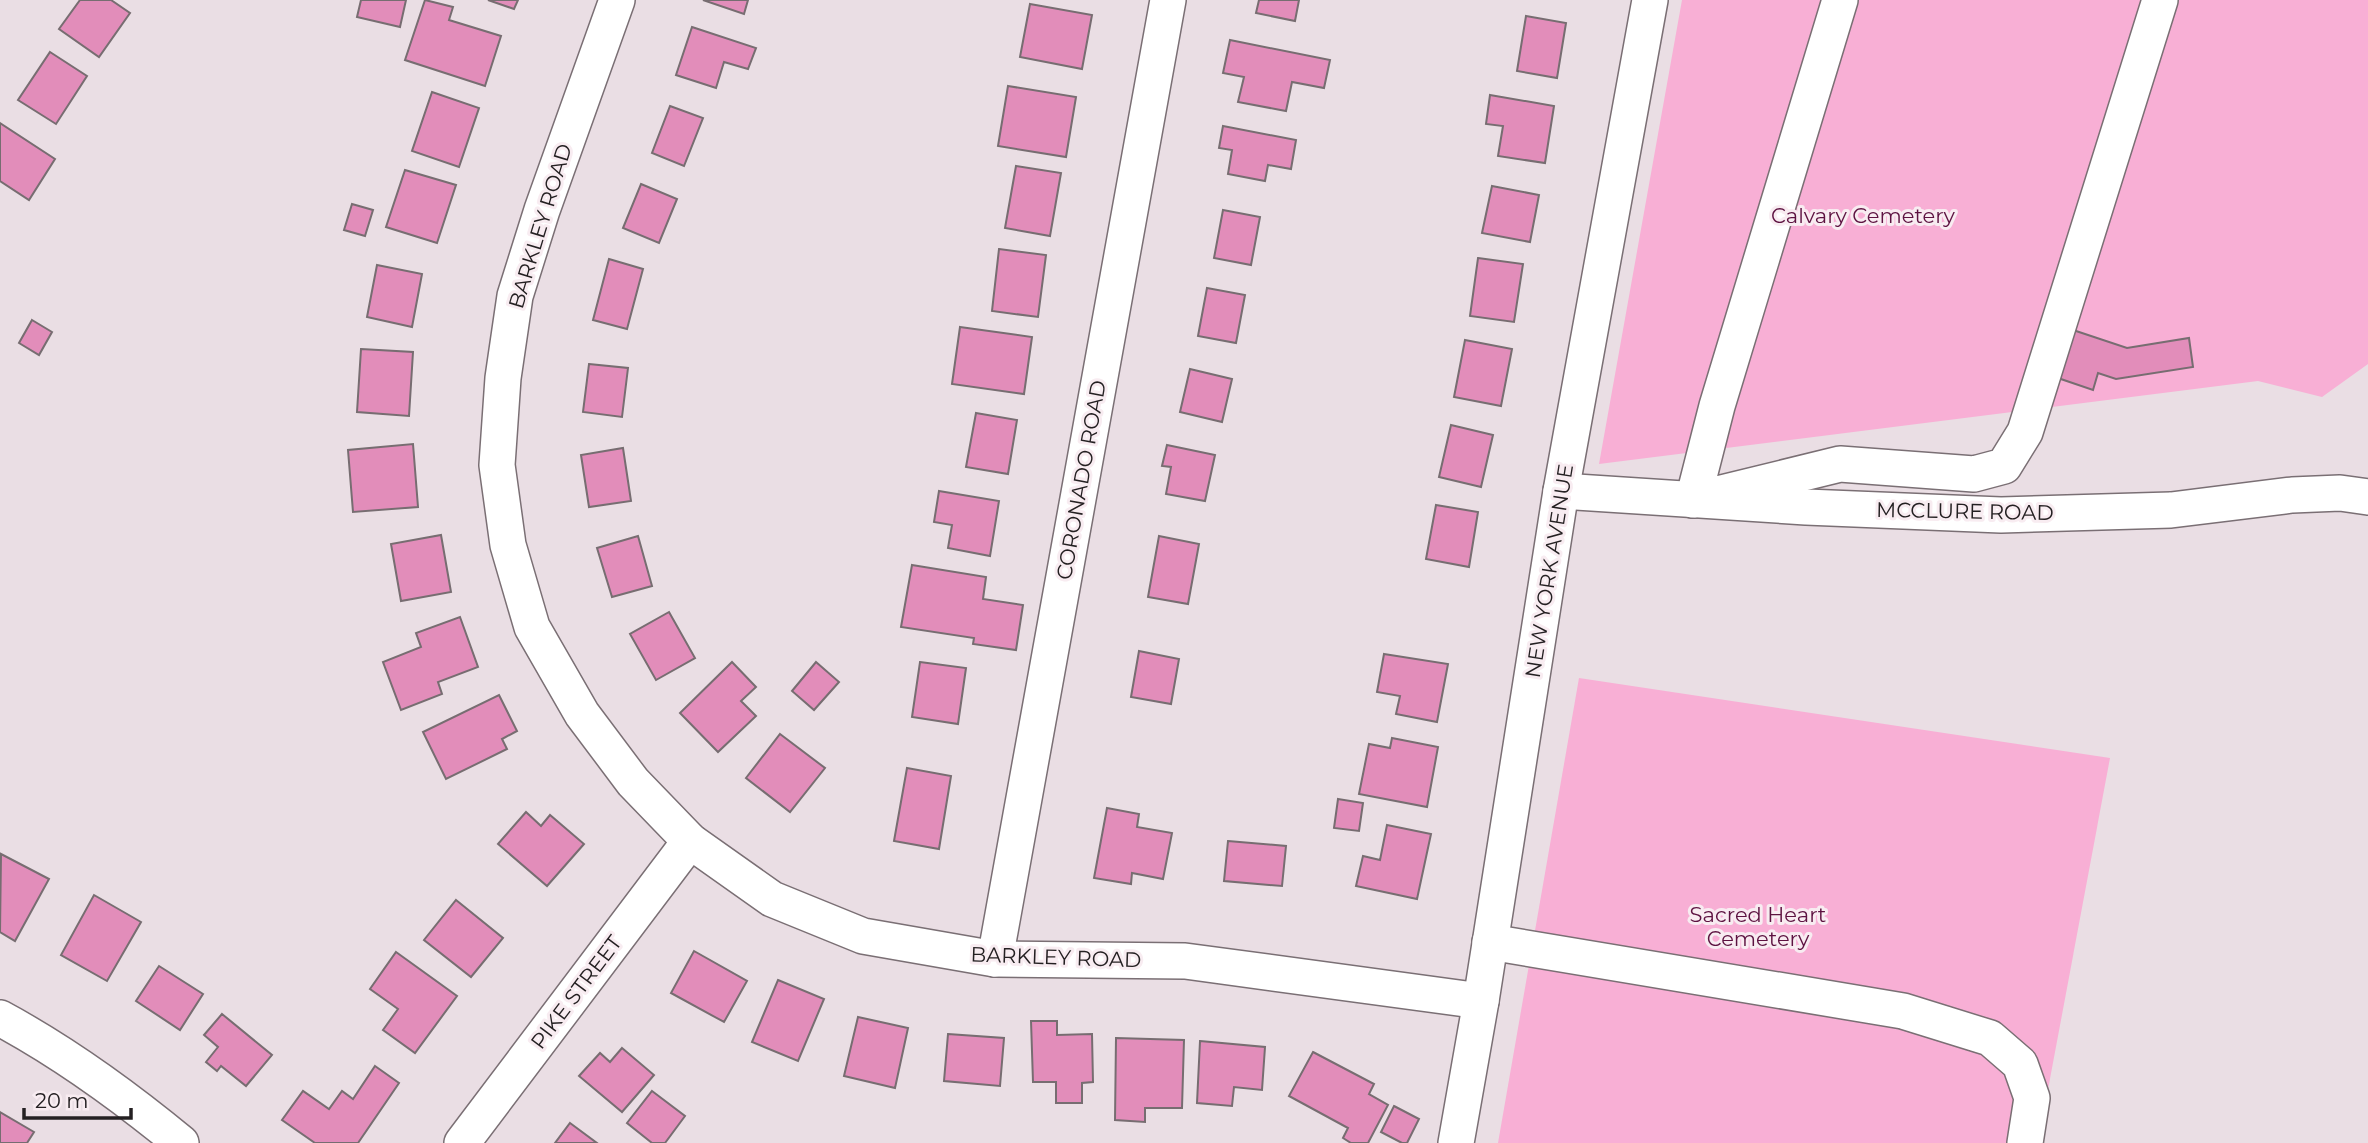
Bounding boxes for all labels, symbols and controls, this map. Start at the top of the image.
street label: BARKLEY ROAD [503,141,577,311]
park label: Calvary Cemetery [1771,203,1956,228]
street label: CORONADO ROAD [1051,378,1111,582]
street label: NEW YORK AVENUE [1520,462,1578,680]
street label: MCCLURE ROAD [1876,497,2054,525]
park label: Sacred Heart Cemetery [1690,902,1826,951]
street label: PIKE STREET [525,930,627,1054]
street label: BARKLEY ROAD [970,942,1142,972]
scale bar [24,1076,131,1120]
text: 20 m [35,1088,89,1113]

